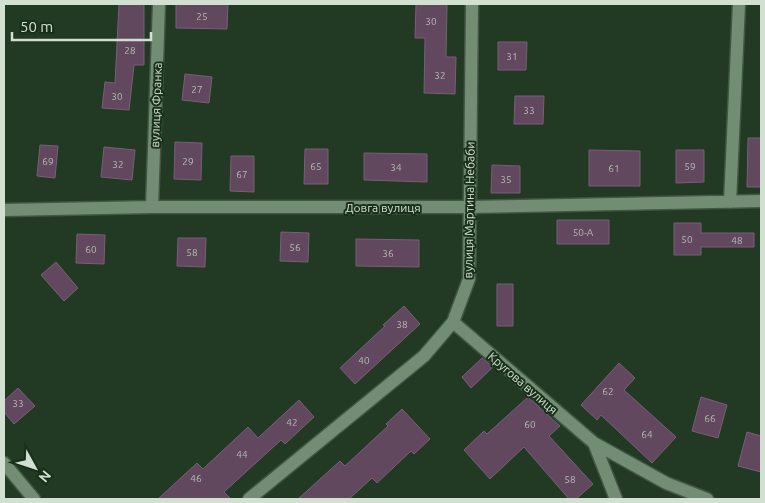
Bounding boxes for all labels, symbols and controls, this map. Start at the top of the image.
scale bar [12,10,151,42]
house number: 25 [196,11,208,22]
house number: 30 [425,16,437,27]
text: 50 m [20,18,53,35]
house number: 28 [124,45,136,56]
house number: 31 [506,51,518,62]
street label: вулиця Франка [148,62,164,148]
house number: 32 [434,70,446,81]
house number: 27 [191,84,203,95]
house number: 30 [111,91,123,102]
house number: 33 [523,105,535,116]
street label: вулиця Мартина Небаби [461,142,477,278]
house number: 69 [42,156,54,167]
house number: 29 [182,156,194,167]
house number: 32 [112,159,124,170]
house number: 65 [310,161,322,172]
house number: 59 [684,161,696,172]
house number: 34 [390,162,402,173]
house number: 61 [608,163,620,174]
house number: 67 [236,169,248,180]
house number: 35 [500,174,512,185]
street label: Довга вулиця [345,201,421,214]
house number: 50-А [573,227,594,238]
house number: 50 [681,234,693,245]
house number: 48 [731,235,743,246]
house number: 56 [289,242,301,253]
house number: 60 [85,244,97,255]
house number: 58 [186,247,198,258]
house number: 36 [382,248,394,259]
house number: 38 [396,319,408,330]
street label: Кругова вулиця [486,349,560,417]
house number: 40 [358,355,370,366]
house number: 62 [602,386,614,397]
house number: 33 [12,398,24,409]
house number: 66 [704,413,716,424]
house number: 42 [286,417,298,428]
house number: 60 [524,419,536,430]
house number: 64 [641,429,653,440]
north arrow [10,443,60,493]
house number: 44 [236,449,248,460]
text: N [35,467,54,486]
house number: 46 [190,473,202,484]
house number: 58 [564,474,576,485]

